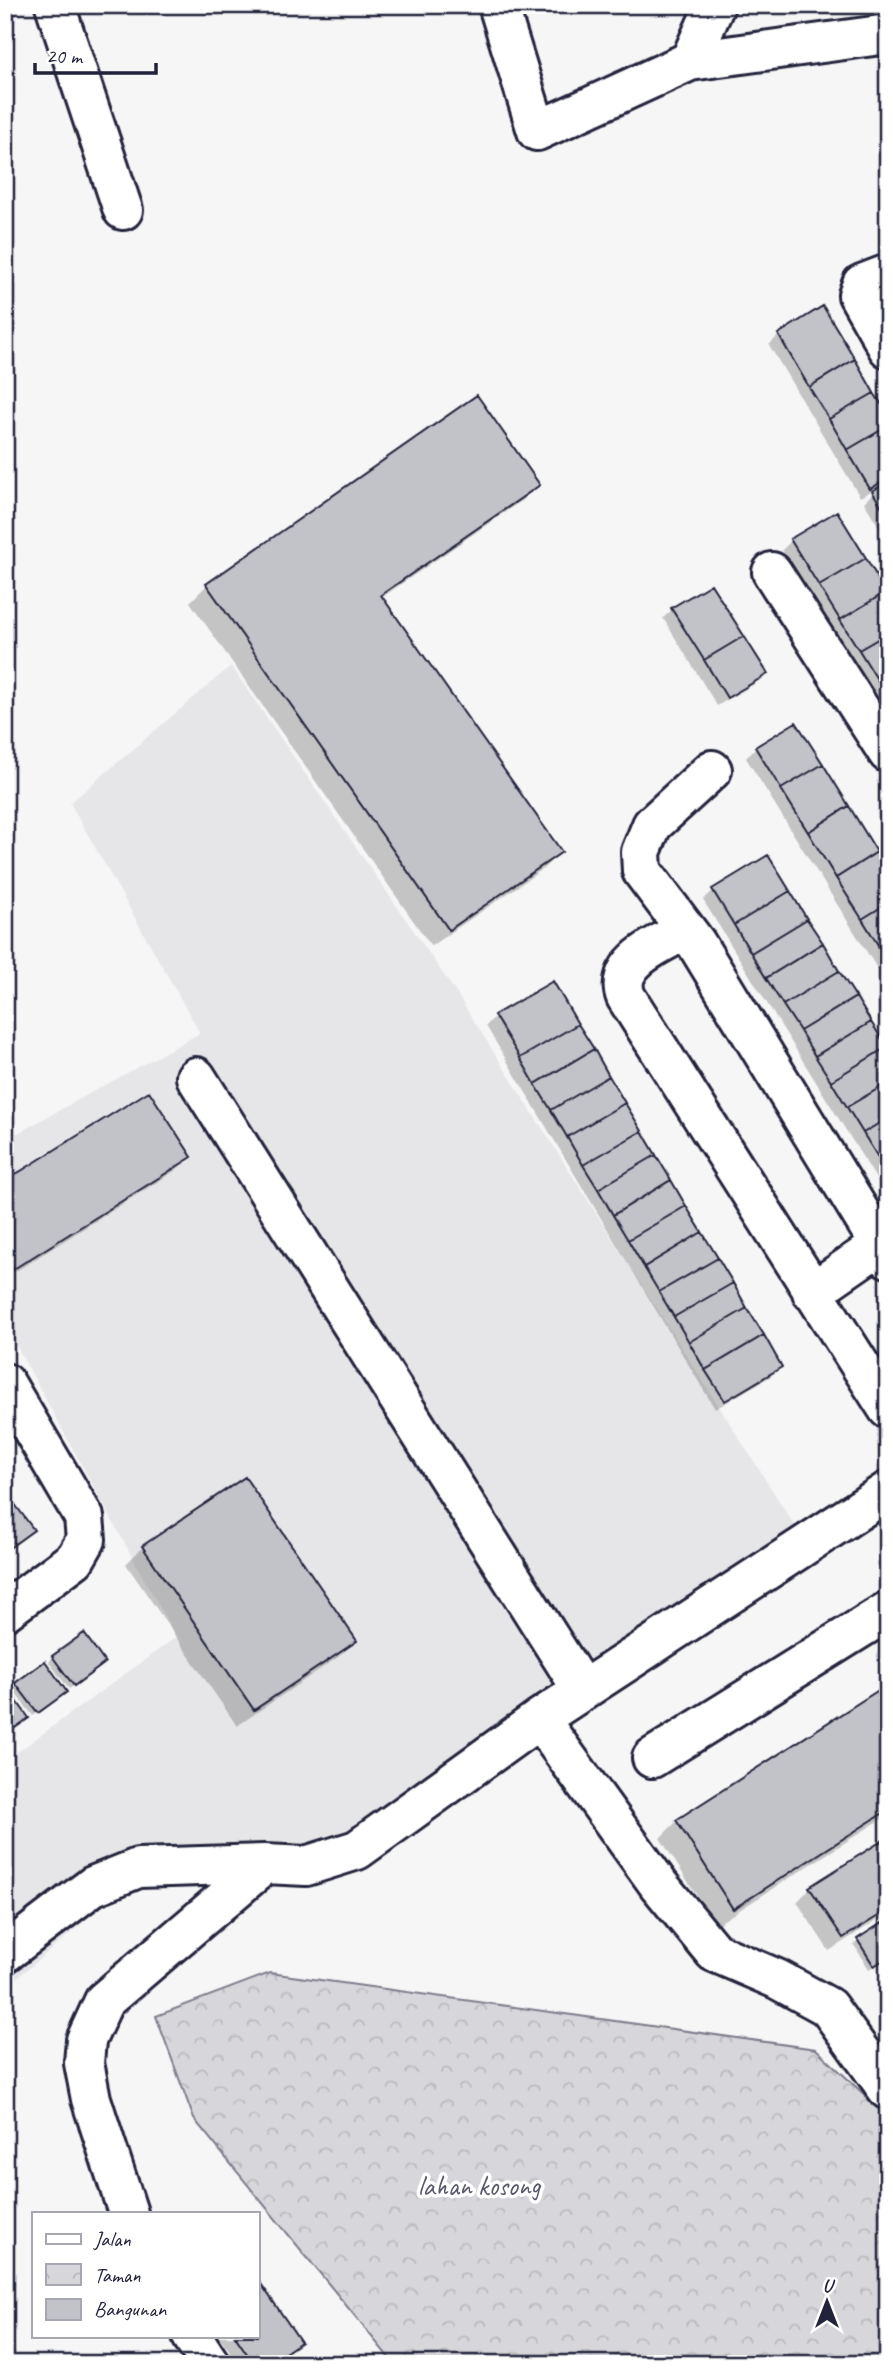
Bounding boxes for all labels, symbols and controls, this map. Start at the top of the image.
scale bar [35,32,156,76]
text: 20 m [46,43,84,69]
park label: lahan kosong [418,2168,541,2203]
legend [32,2212,259,2338]
text: Jalan [93,2226,131,2252]
text: Taman [94,2262,141,2288]
north arrow [792,2268,862,2338]
text: U [822,2274,835,2298]
text: Bangunan [94,2296,167,2322]

